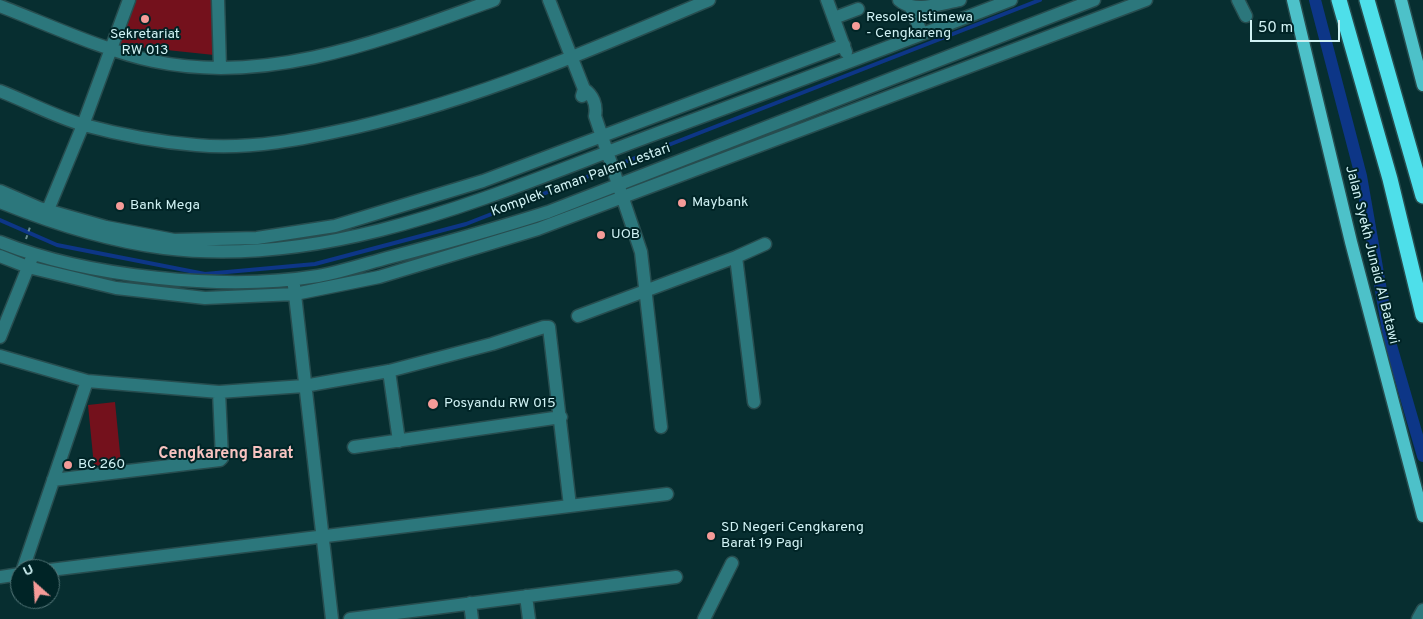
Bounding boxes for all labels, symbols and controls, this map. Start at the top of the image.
place label: Resoles Istimewa - Cengkareng [866,10,973,42]
scale bar [1253,10,1343,42]
marker: Sekretariat RW 013 [139,13,151,25]
text: 50 m [1258,19,1293,38]
marker: Resoles Istimewa - Cengkareng [850,20,862,32]
place label: Sekretariat RW 013 [110,27,180,59]
street label: Komplek Taman Palem Lestari [489,141,673,221]
street label: Jalan Syekh Junaid Al Batawi [1341,164,1401,346]
place label: Maybank [692,195,749,211]
marker: Maybank [676,197,688,209]
place label: Bank Mega [130,198,200,214]
marker: Bank Mega [114,200,126,212]
place label: UOB [611,227,640,243]
marker: UOB [595,229,607,241]
place label: Posyandu RW 015 [444,396,556,412]
marker: Posyandu RW 015 [426,397,440,411]
district label: Cengkareng Barat [158,445,294,465]
place label: BC 260 [78,457,125,473]
marker: BC 260 [62,459,74,471]
place label: SD Negeri Cengkareng Barat 19 Pagi [721,520,864,552]
marker: SD Negeri Cengkareng Barat 19 Pagi [705,530,717,542]
north arrow [10,559,60,609]
text: U [20,561,37,581]

